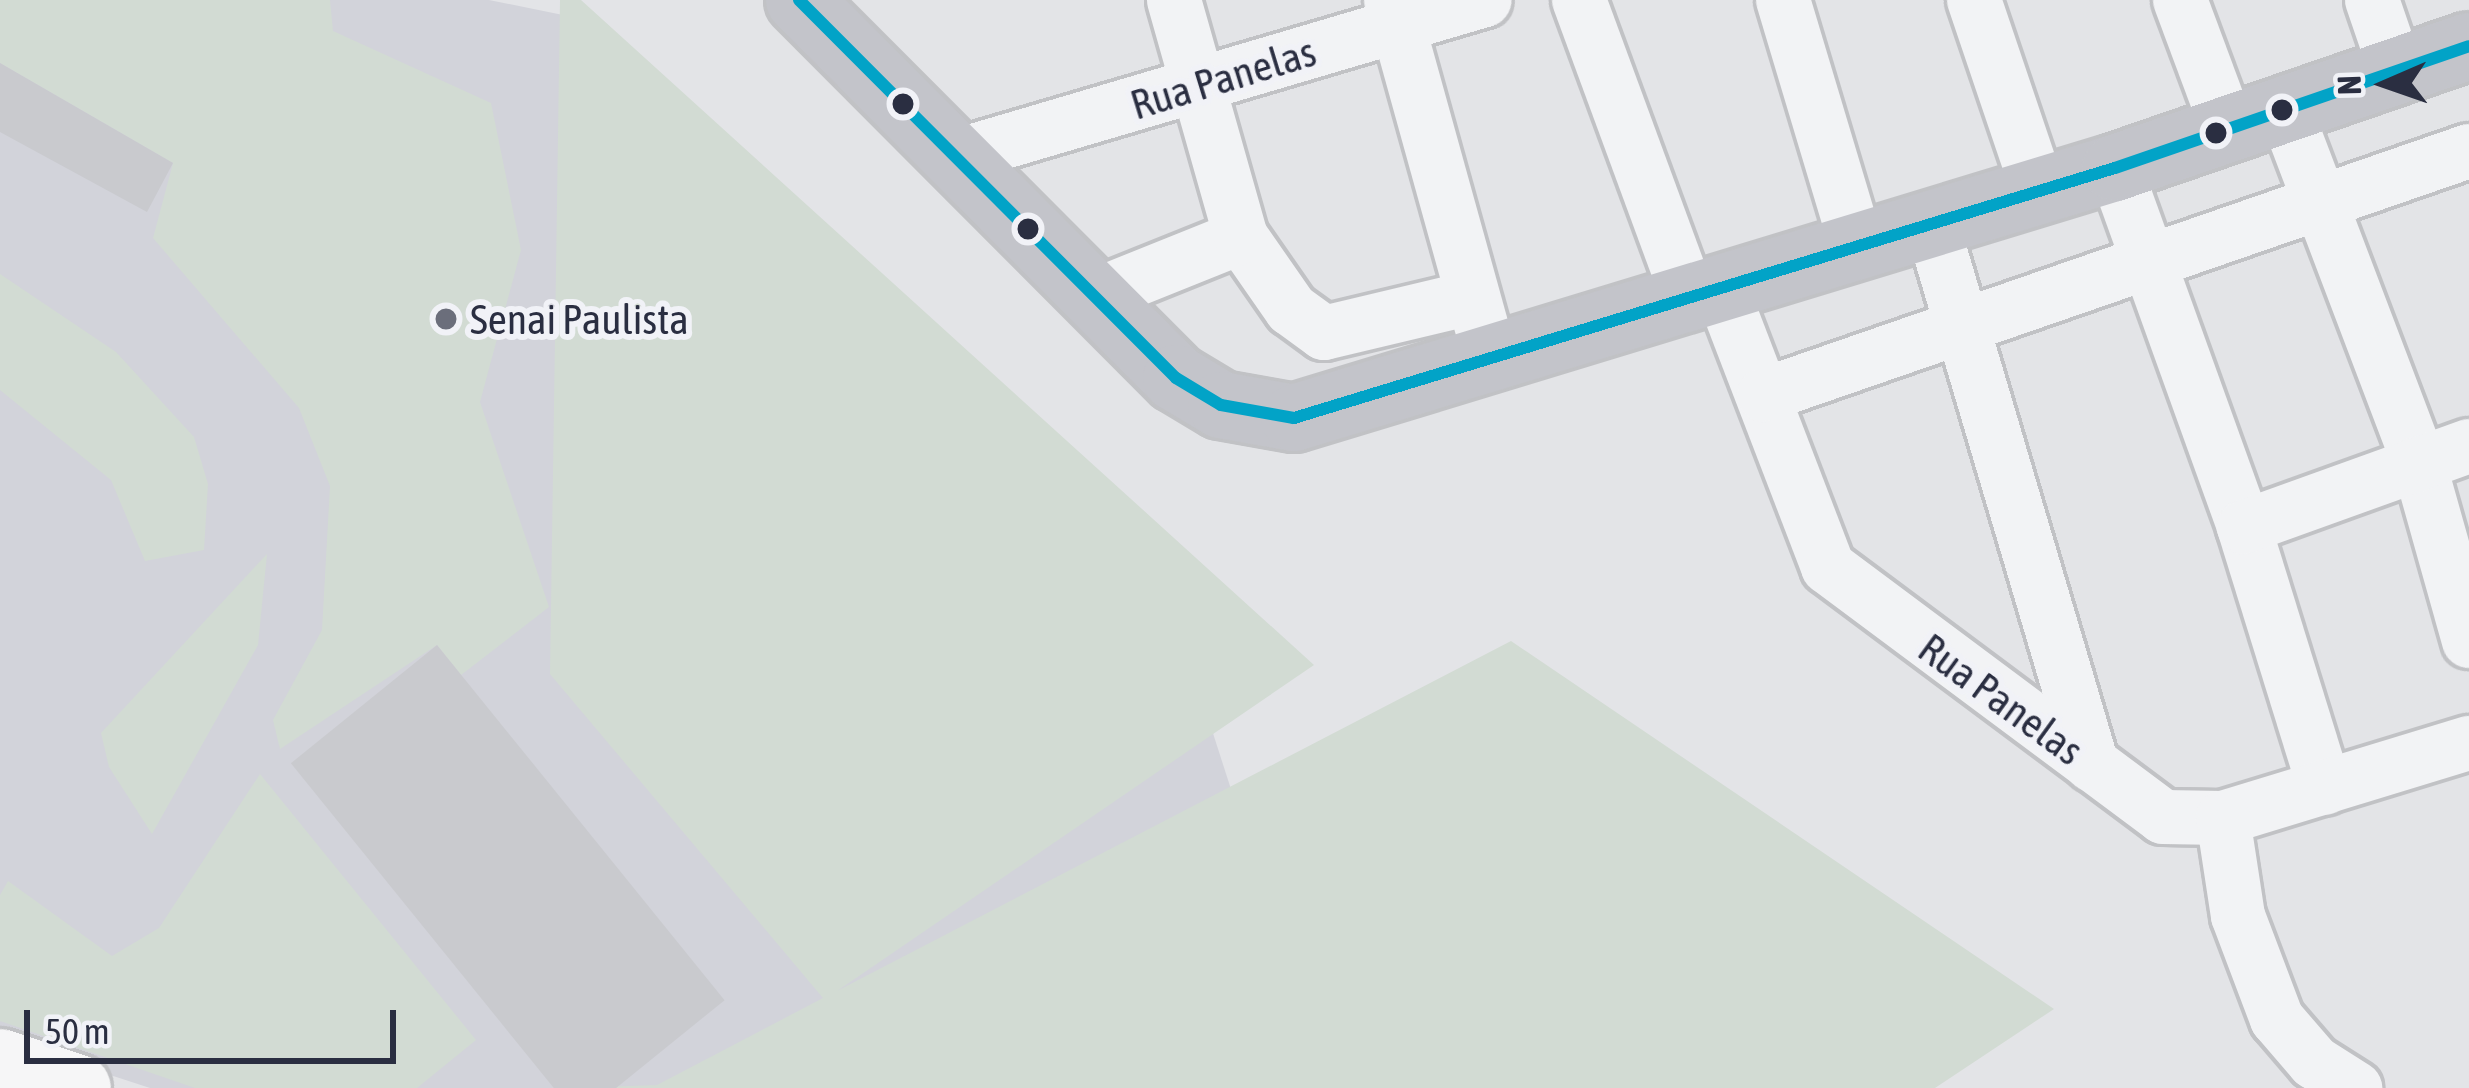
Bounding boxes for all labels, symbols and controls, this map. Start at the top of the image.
north arrow [2325,24,2445,144]
street label: Rua Panelas [1124,26,1322,130]
text: N [2330,75,2368,96]
unlabelled marker [892,93,914,115]
unlabelled marker [2271,99,2293,121]
unlabelled marker [2205,122,2227,144]
unlabelled marker [1017,218,1039,240]
place label: Senai Paulista [470,294,689,344]
marker: Senai Paulista [433,306,459,332]
street label: Rua Panelas [1909,623,2093,775]
scale bar [30,986,402,1060]
text: 50 m [45,1010,110,1052]

